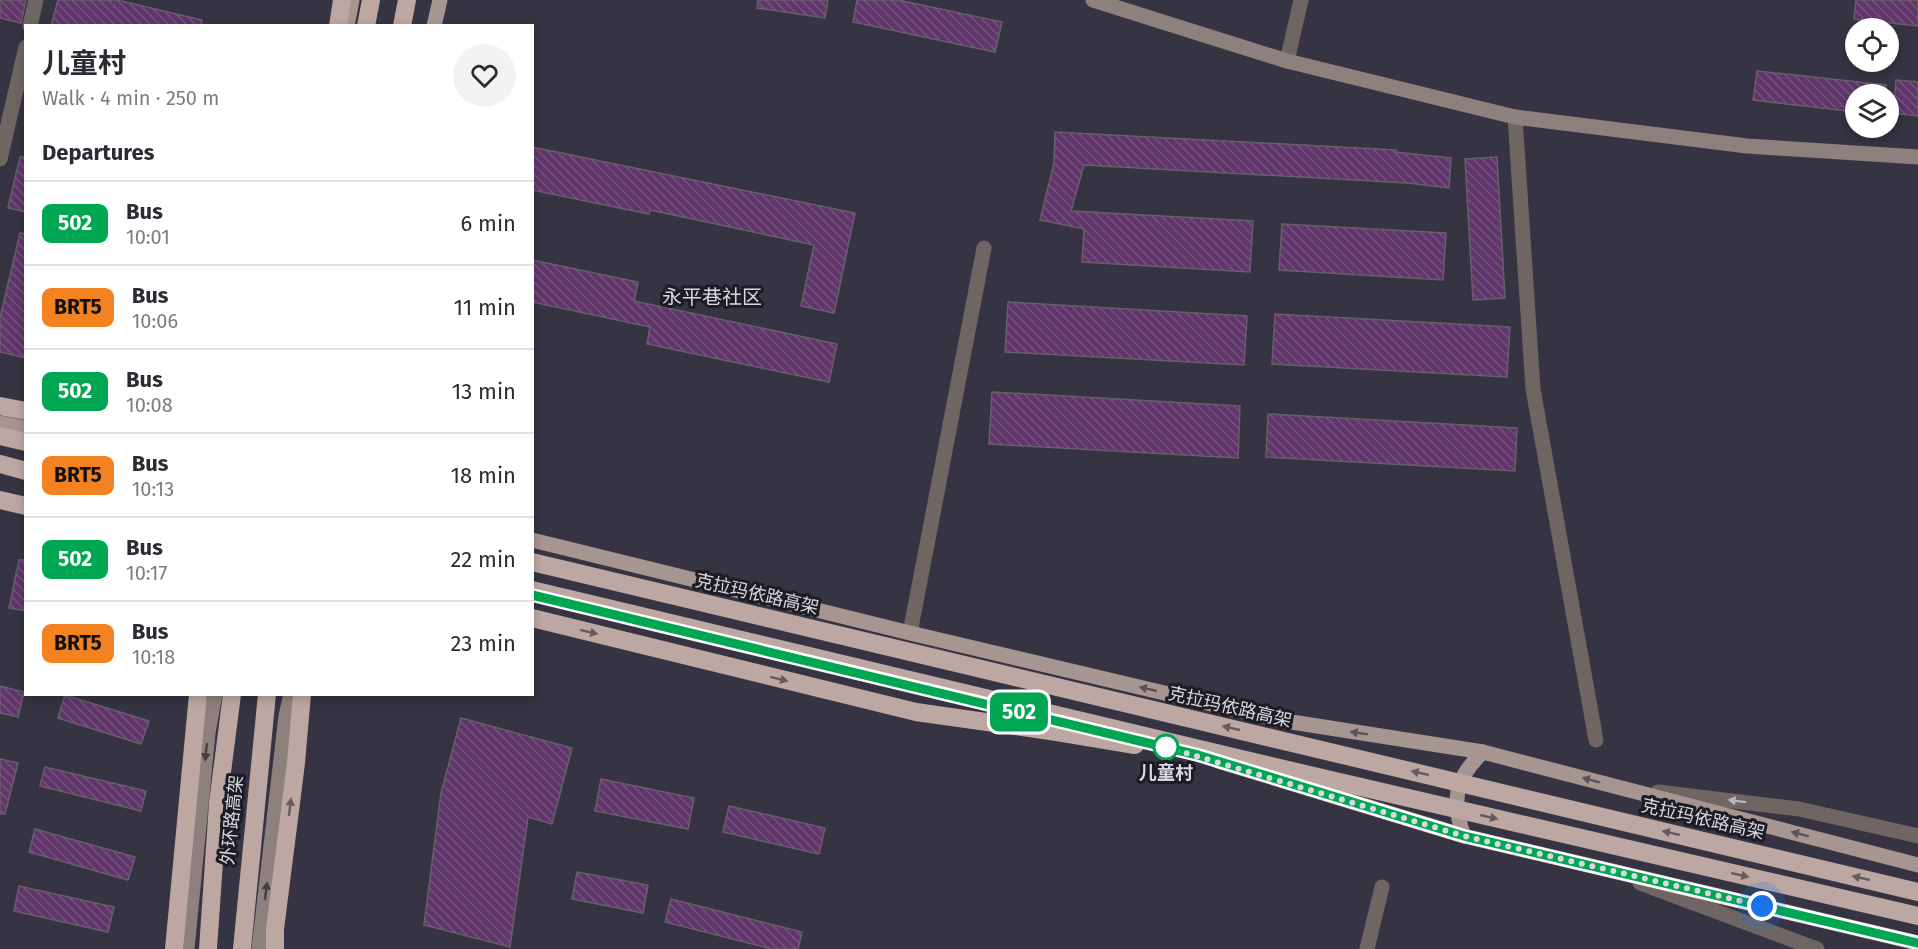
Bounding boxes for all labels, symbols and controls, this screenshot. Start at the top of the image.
map controls [1845,18,1899,138]
button: locate [1845,18,1899,72]
button: heart [453,44,516,107]
text: 儿童村 [42,47,126,80]
button: layers [1845,84,1899,138]
text: Walk · 4 min · 250 m [42,86,219,110]
text: Departures [42,139,154,166]
text: Bus [126,198,163,225]
text: 502 [58,210,92,236]
text: 6 min [460,210,516,237]
text: 10:01 [126,225,170,249]
text: Bus [132,282,168,309]
district label: 永平巷社区 [662,285,762,309]
text: BRT5 [54,294,102,320]
text: 11 min [453,294,516,321]
text: 10:06 [132,309,178,333]
text: Bus [126,366,163,393]
text: 502 [58,378,92,404]
text: 13 min [452,378,516,405]
text: 10:08 [126,393,173,417]
text: Bus [132,450,168,477]
text: BRT5 [54,462,102,488]
text: 18 min [451,462,516,489]
text: 10:13 [132,477,174,501]
text: Bus [126,534,163,561]
text: 502 [58,546,92,572]
text: 22 min [450,546,516,573]
text: 10:17 [126,561,167,585]
street label: 克拉玛依路高架 [693,569,821,619]
text: Bus [132,618,168,645]
one-way arrow [580,628,599,638]
text: BRT5 [54,630,102,656]
text: 23 min [450,630,516,657]
text: 10:18 [132,645,175,669]
one-way arrow [770,674,788,684]
street label: 克拉玛依路高架 [1166,682,1294,732]
one-way arrow [1139,684,1157,694]
line badge: 502 [984,692,1054,732]
text: 502 [1002,699,1036,725]
one-way arrow [1221,723,1240,733]
one-way arrow [1350,728,1369,737]
marker: 儿童村 [1153,734,1179,760]
one-way arrow [201,743,211,762]
place label: 儿童村 [1139,762,1193,784]
one-way arrow [1411,768,1430,778]
street label: 外环路高架 [216,774,248,866]
one-way arrow [1582,775,1600,784]
street label: 克拉玛依路高架 [1639,794,1767,844]
one-way arrow [1727,797,1746,806]
one-way arrow [286,798,295,817]
one-way arrow [1479,812,1498,822]
one-way arrow [1662,828,1681,838]
one-way arrow [1791,829,1810,839]
one-way arrow [1731,871,1750,880]
one-way arrow [1852,873,1870,883]
one-way arrow [262,881,271,900]
your location [1747,891,1777,921]

